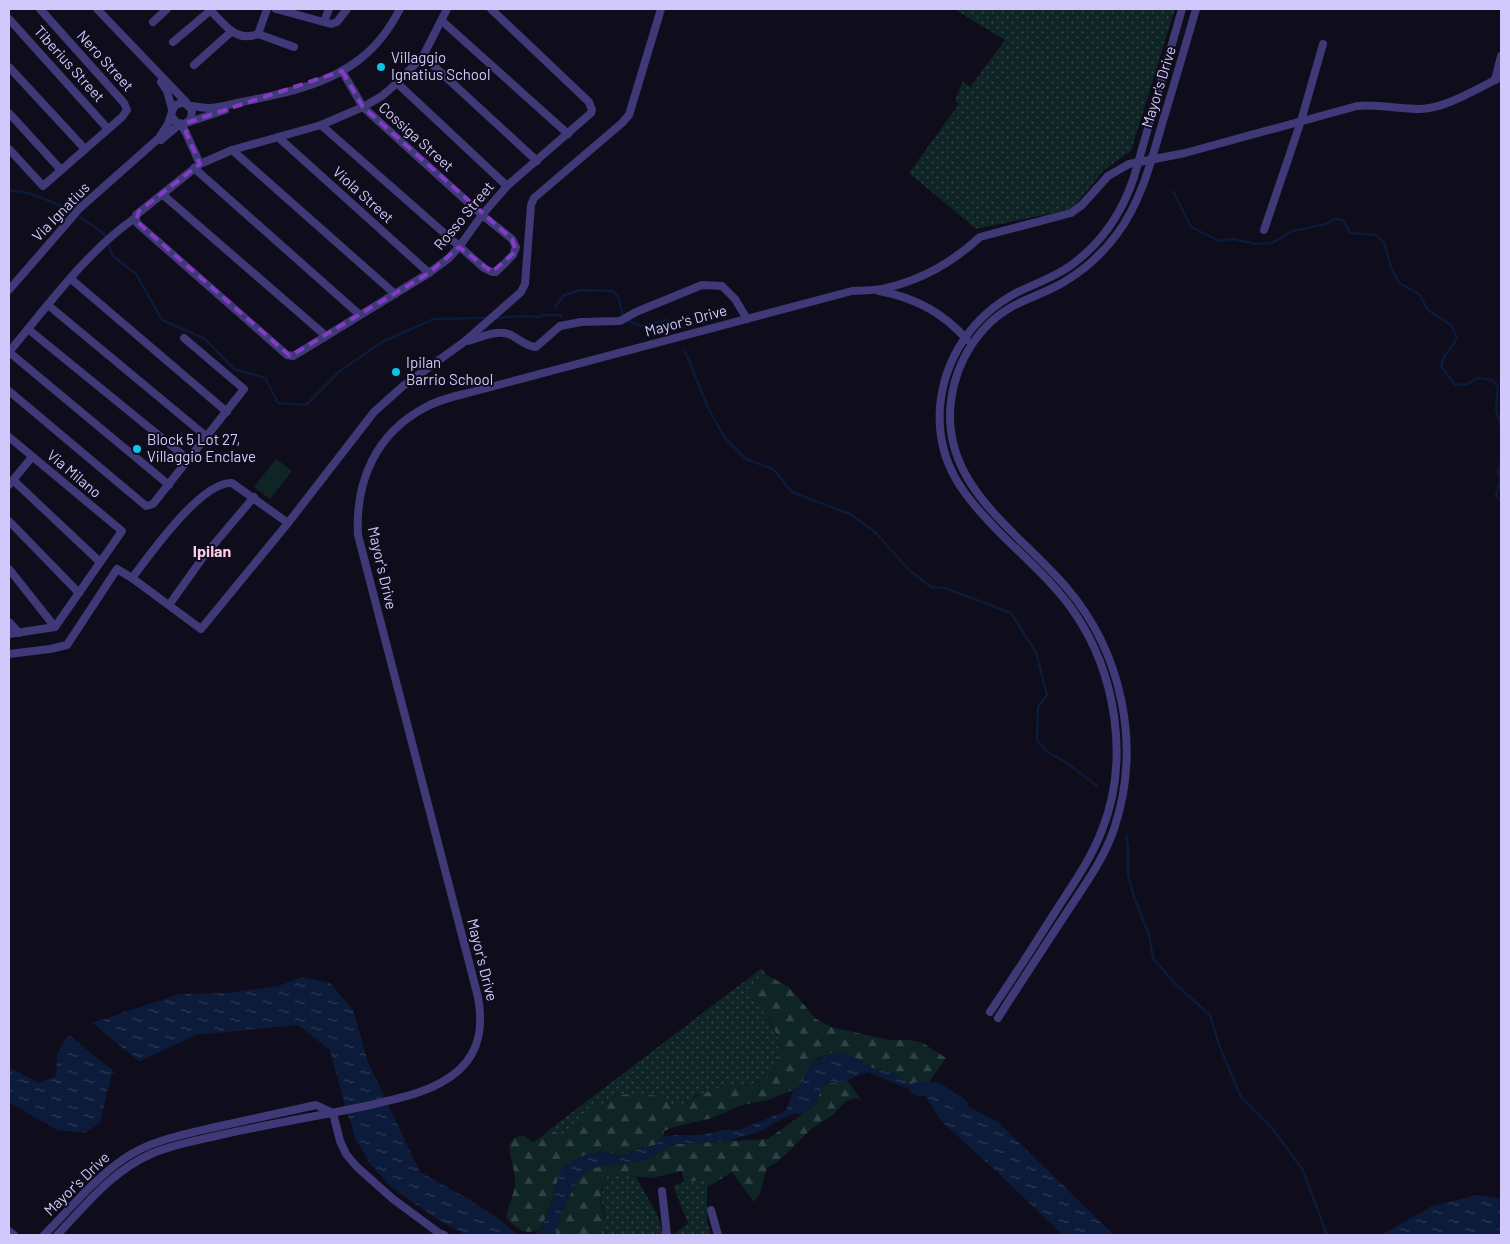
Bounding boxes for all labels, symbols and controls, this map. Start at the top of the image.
street label: Tiberius Street [31,21,109,105]
street label: Nero Street [74,26,138,94]
street label: Mayor's Drive [1137,44,1179,130]
place label: Villaggio Ignatius School [391,48,490,83]
marker: Villaggio Ignatius School [375,61,387,73]
street label: Cossiga Street [375,98,458,175]
street label: Viola Street [329,162,398,226]
street label: Via Ignatius [28,178,93,245]
street label: Rosso Street [429,178,497,253]
street label: Mayor's Drive [643,300,729,340]
place label: Ipilan Barrio School [406,353,493,388]
marker: Ipilan Barrio School [390,366,402,378]
place label: Block 5 Lot 27, Villaggio Enclave [147,430,256,465]
marker: Block 5 Lot 27, Villaggio Enclave [131,443,143,455]
street label: Via Milano [44,445,105,501]
street label: Mayor's Drive [365,525,401,611]
district label: Ipilan [193,541,231,560]
street label: Mayor's Drive [464,917,502,1003]
street label: Mayor's Drive [40,1148,113,1219]

